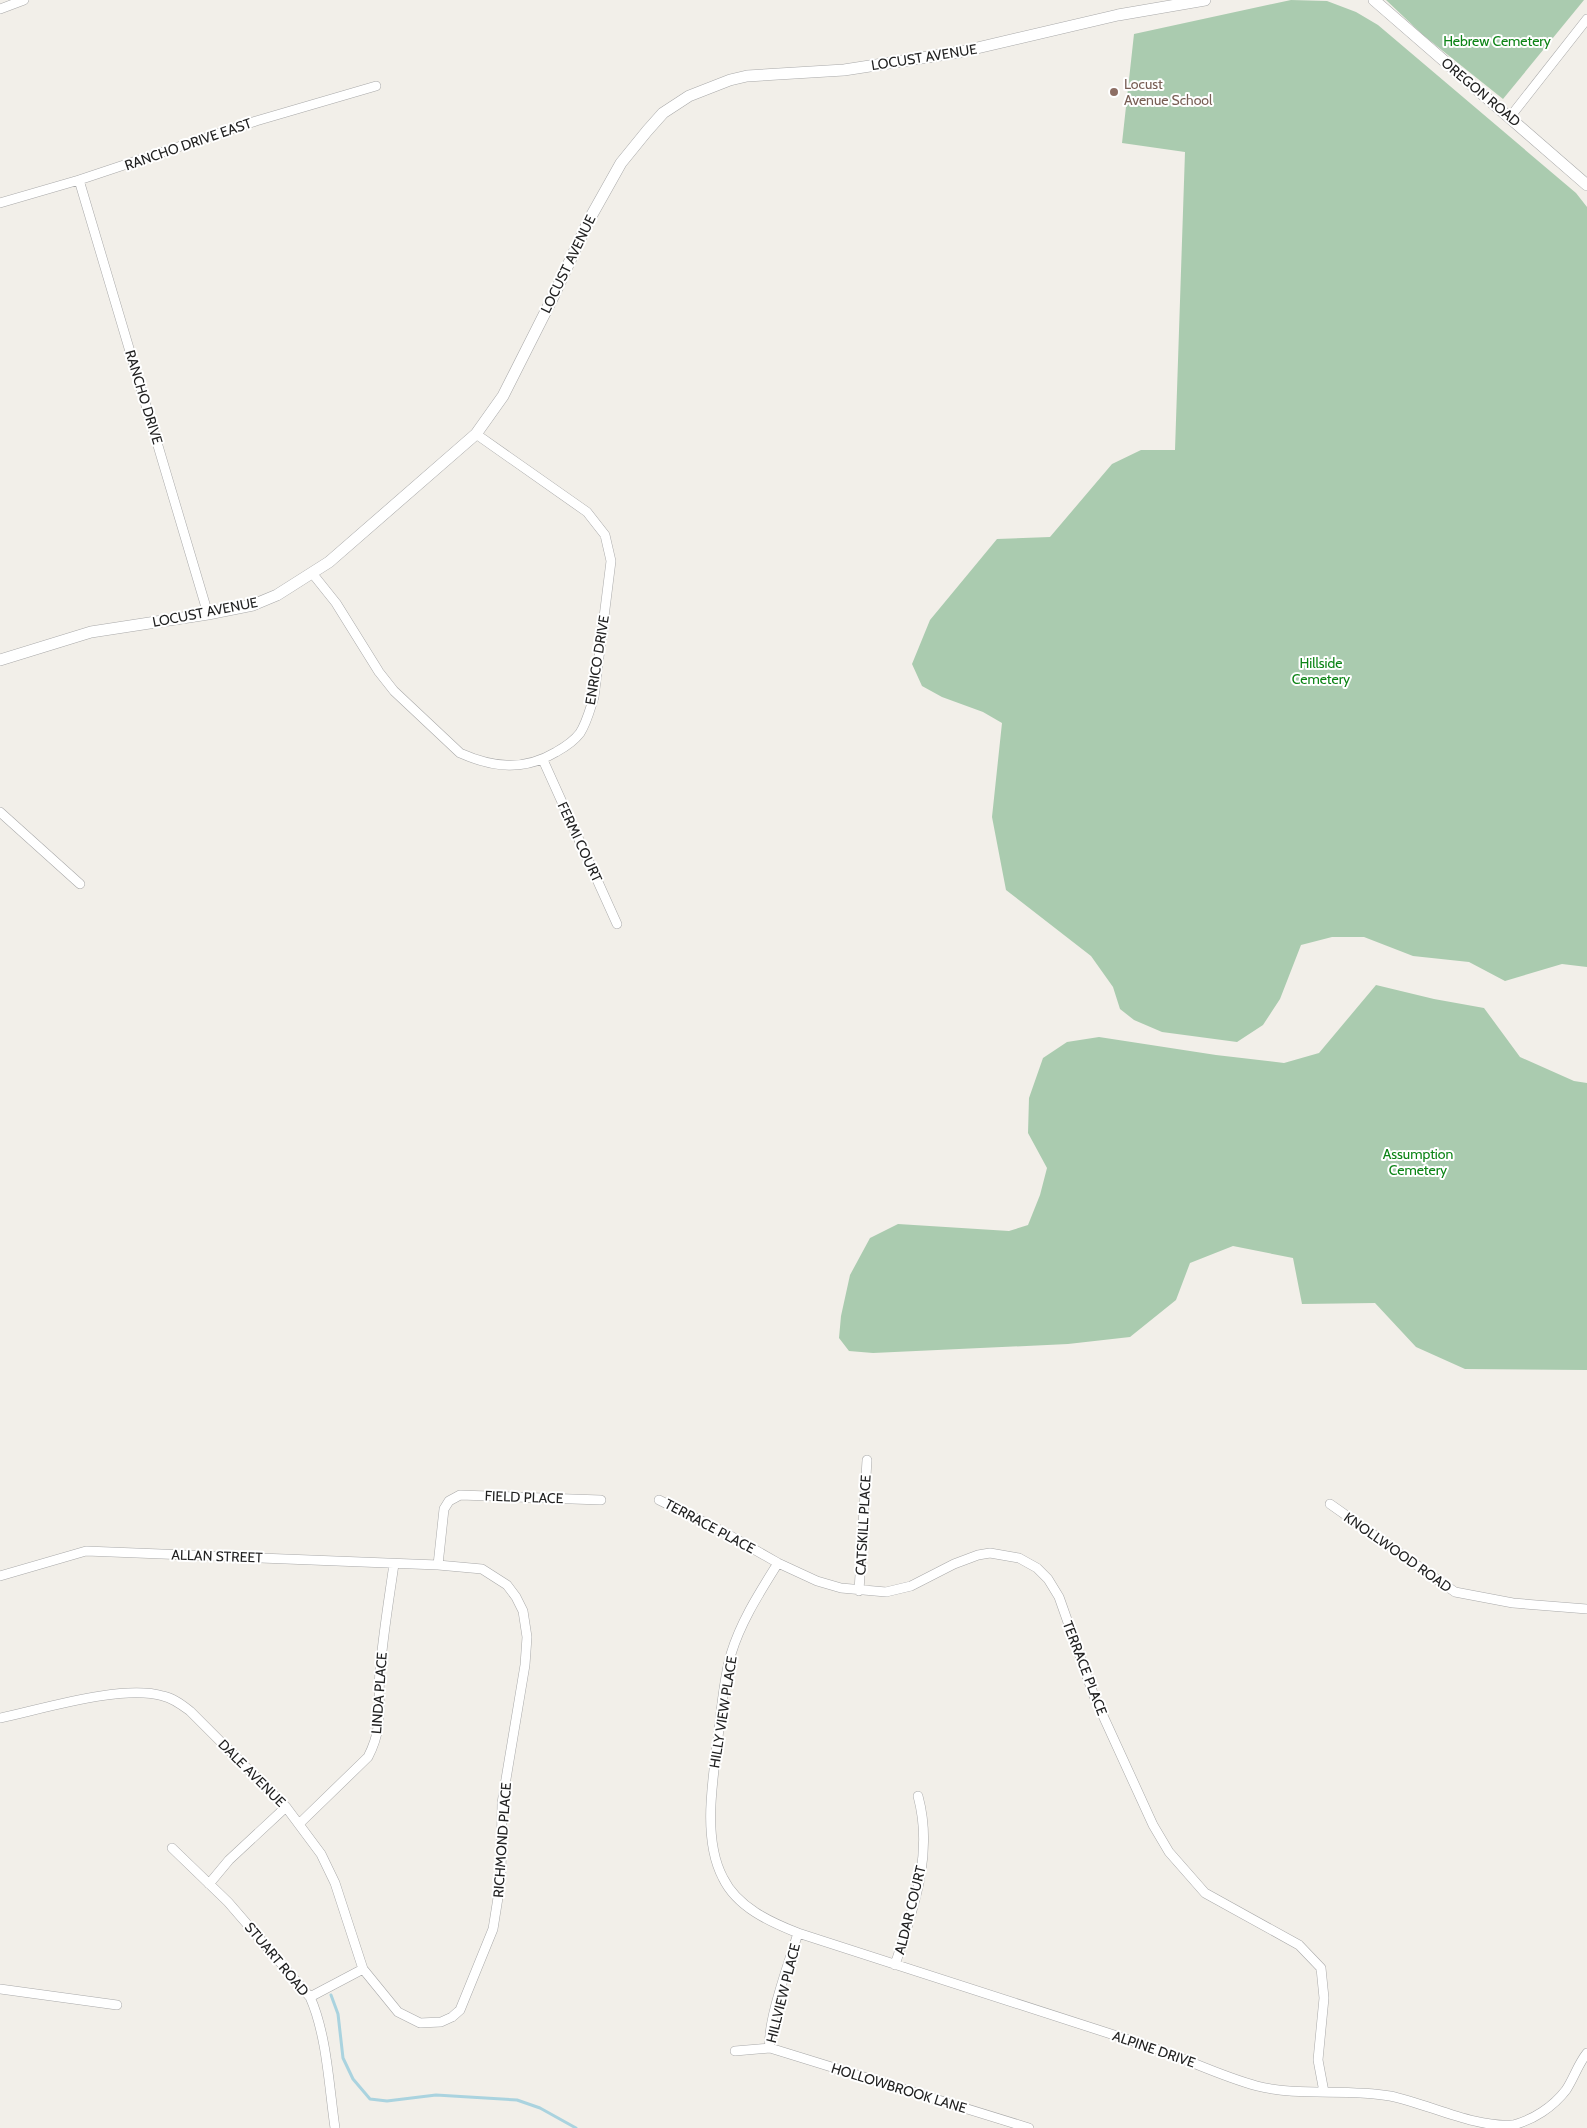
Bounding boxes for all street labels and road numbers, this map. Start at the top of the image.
street label: LOCUST AVENUE [870,40,978,74]
street label: OREGON ROAD [1438,54,1524,130]
street label: RANCHO DRIVE EAST [122,114,254,174]
street label: LOCUST AVENUE [536,212,600,316]
street label: RANCHO DRIVE [121,348,167,447]
street label: LOCUST AVENUE [151,593,259,631]
street label: ENRICO DRIVE [581,614,613,706]
street label: FERMI COURT [554,799,607,886]
street label: CATSKILL PLACE [851,1474,875,1576]
street label: FIELD PLACE [484,1487,564,1507]
street label: TERRACE PLACE [662,1495,759,1558]
street label: KNOLLWOOD ROAD [1341,1508,1455,1596]
street label: ALLAN STREET [171,1545,263,1567]
street label: TERRACE PLACE [1059,1618,1111,1718]
street label: LINDA PLACE [367,1651,391,1735]
street label: HILLY VIEW PLACE [705,1654,741,1769]
street label: DALE AVENUE [214,1735,290,1811]
street label: RICHMOND PLACE [489,1781,515,1898]
street label: ALDAR COURT [890,1863,930,1956]
street label: STUART ROAD [241,1918,313,2000]
street label: HILLVIEW PLACE [762,1941,804,2045]
street label: ALPINE DRIVE [1110,2026,1198,2072]
street label: HOLLOWBROOK LANE [829,2059,969,2117]

